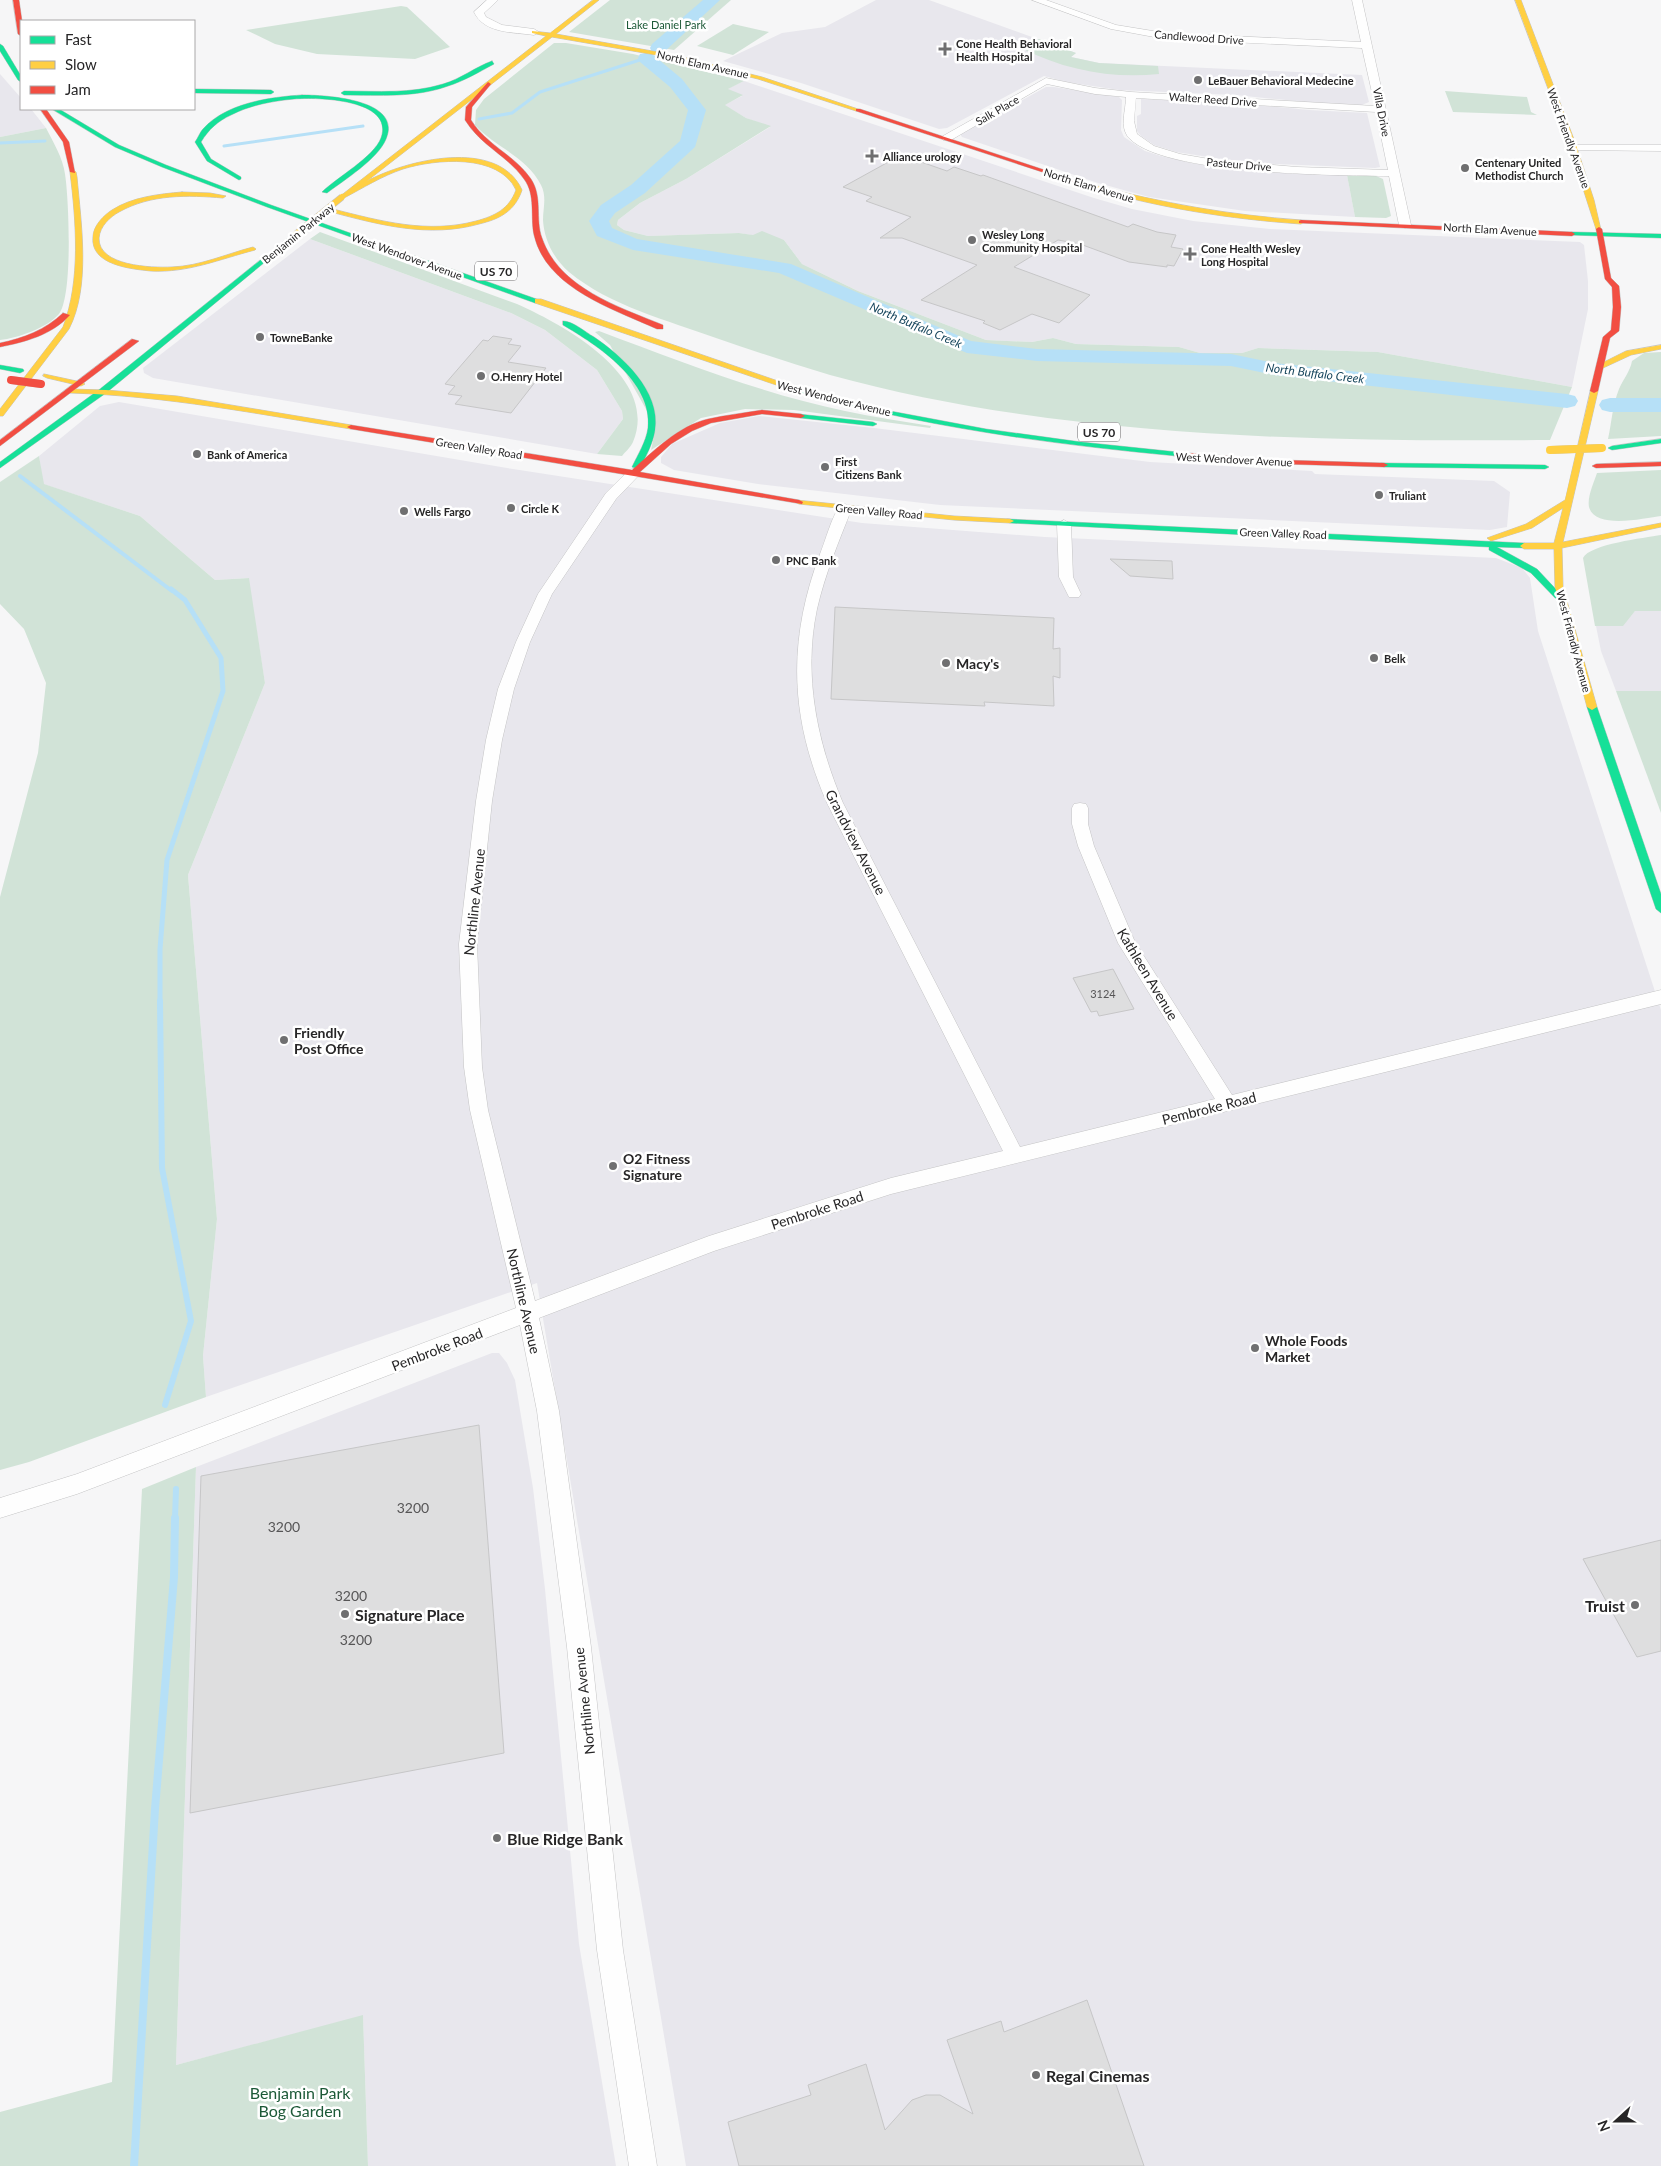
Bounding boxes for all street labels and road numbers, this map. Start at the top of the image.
street label: Candlewood Drive [1154,27,1244,47]
street label: North Elam Avenue [656,47,750,81]
street label: Villa Drive [1371,86,1393,138]
street label: West Friendly Avenue [1545,86,1593,190]
street label: Walter Reed Drive [1168,89,1258,109]
street label: Salk Place [973,92,1021,128]
street label: Pasteur Drive [1206,155,1272,173]
street label: North Elam Avenue [1042,165,1136,205]
street label: Benjamin Parkway [259,200,337,266]
street label: North Elam Avenue [1443,220,1537,238]
street label: West Wendover Avenue [350,230,464,282]
road number: US 70 [475,262,517,280]
street label: West Wendover Avenue [776,378,892,418]
road number: US 70 [1078,422,1120,442]
street label: Green Valley Road [435,435,523,461]
street label: West Wendover Avenue [1175,449,1293,469]
street label: Green Valley Road [835,501,923,521]
street label: Green Valley Road [1239,525,1327,541]
street label: West Friendly Avenue [1554,588,1594,694]
street label: Grandview Avenue [822,787,890,897]
street label: Northline Avenue [460,848,488,956]
street label: Kathleen Avenue [1114,925,1182,1023]
street label: Pembroke Road [1160,1088,1258,1128]
street label: Pembroke Road [769,1187,865,1233]
street label: Northline Avenue [504,1247,544,1355]
street label: Pembroke Road [389,1324,485,1374]
street label: Northline Avenue [570,1647,598,1755]

